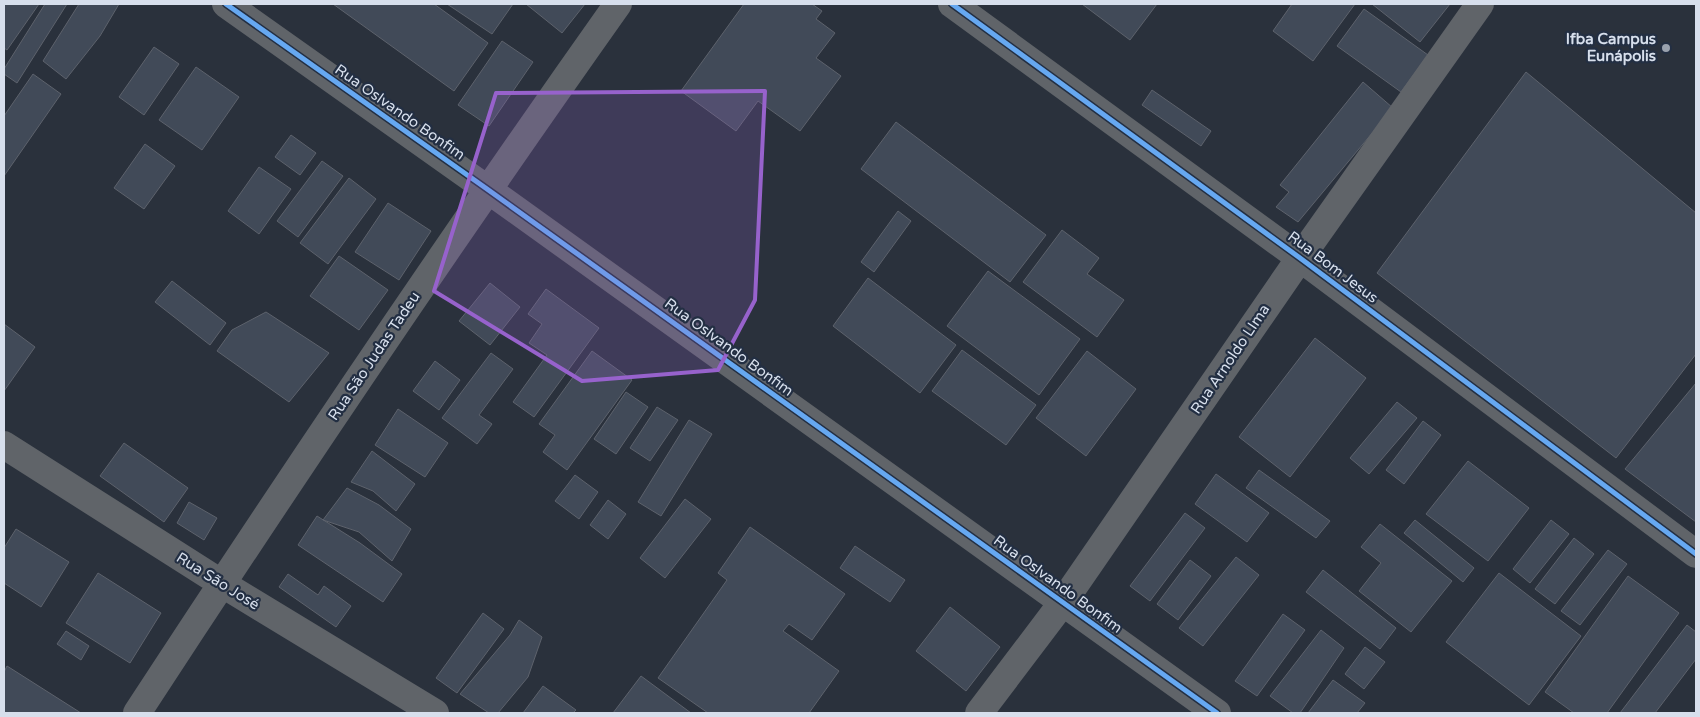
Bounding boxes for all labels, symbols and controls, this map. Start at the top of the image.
place label: Ifba Campus Eunápolis [1566,30,1656,66]
marker: Ifba Campus Eunápolis [1660,42,1672,54]
street label: Rua Oslvando Bonfim [331,60,469,164]
street label: Rua Bom Jesus [1284,227,1382,307]
street label: Rua São Judas Tadeu [324,288,424,424]
street label: Rua Oslvando Bonfim [661,294,797,400]
street label: Rua Arnoldo LIma [1187,301,1273,417]
street label: Rua Oslvando Bonfim [990,531,1126,637]
street label: Rua São José [173,548,263,614]

